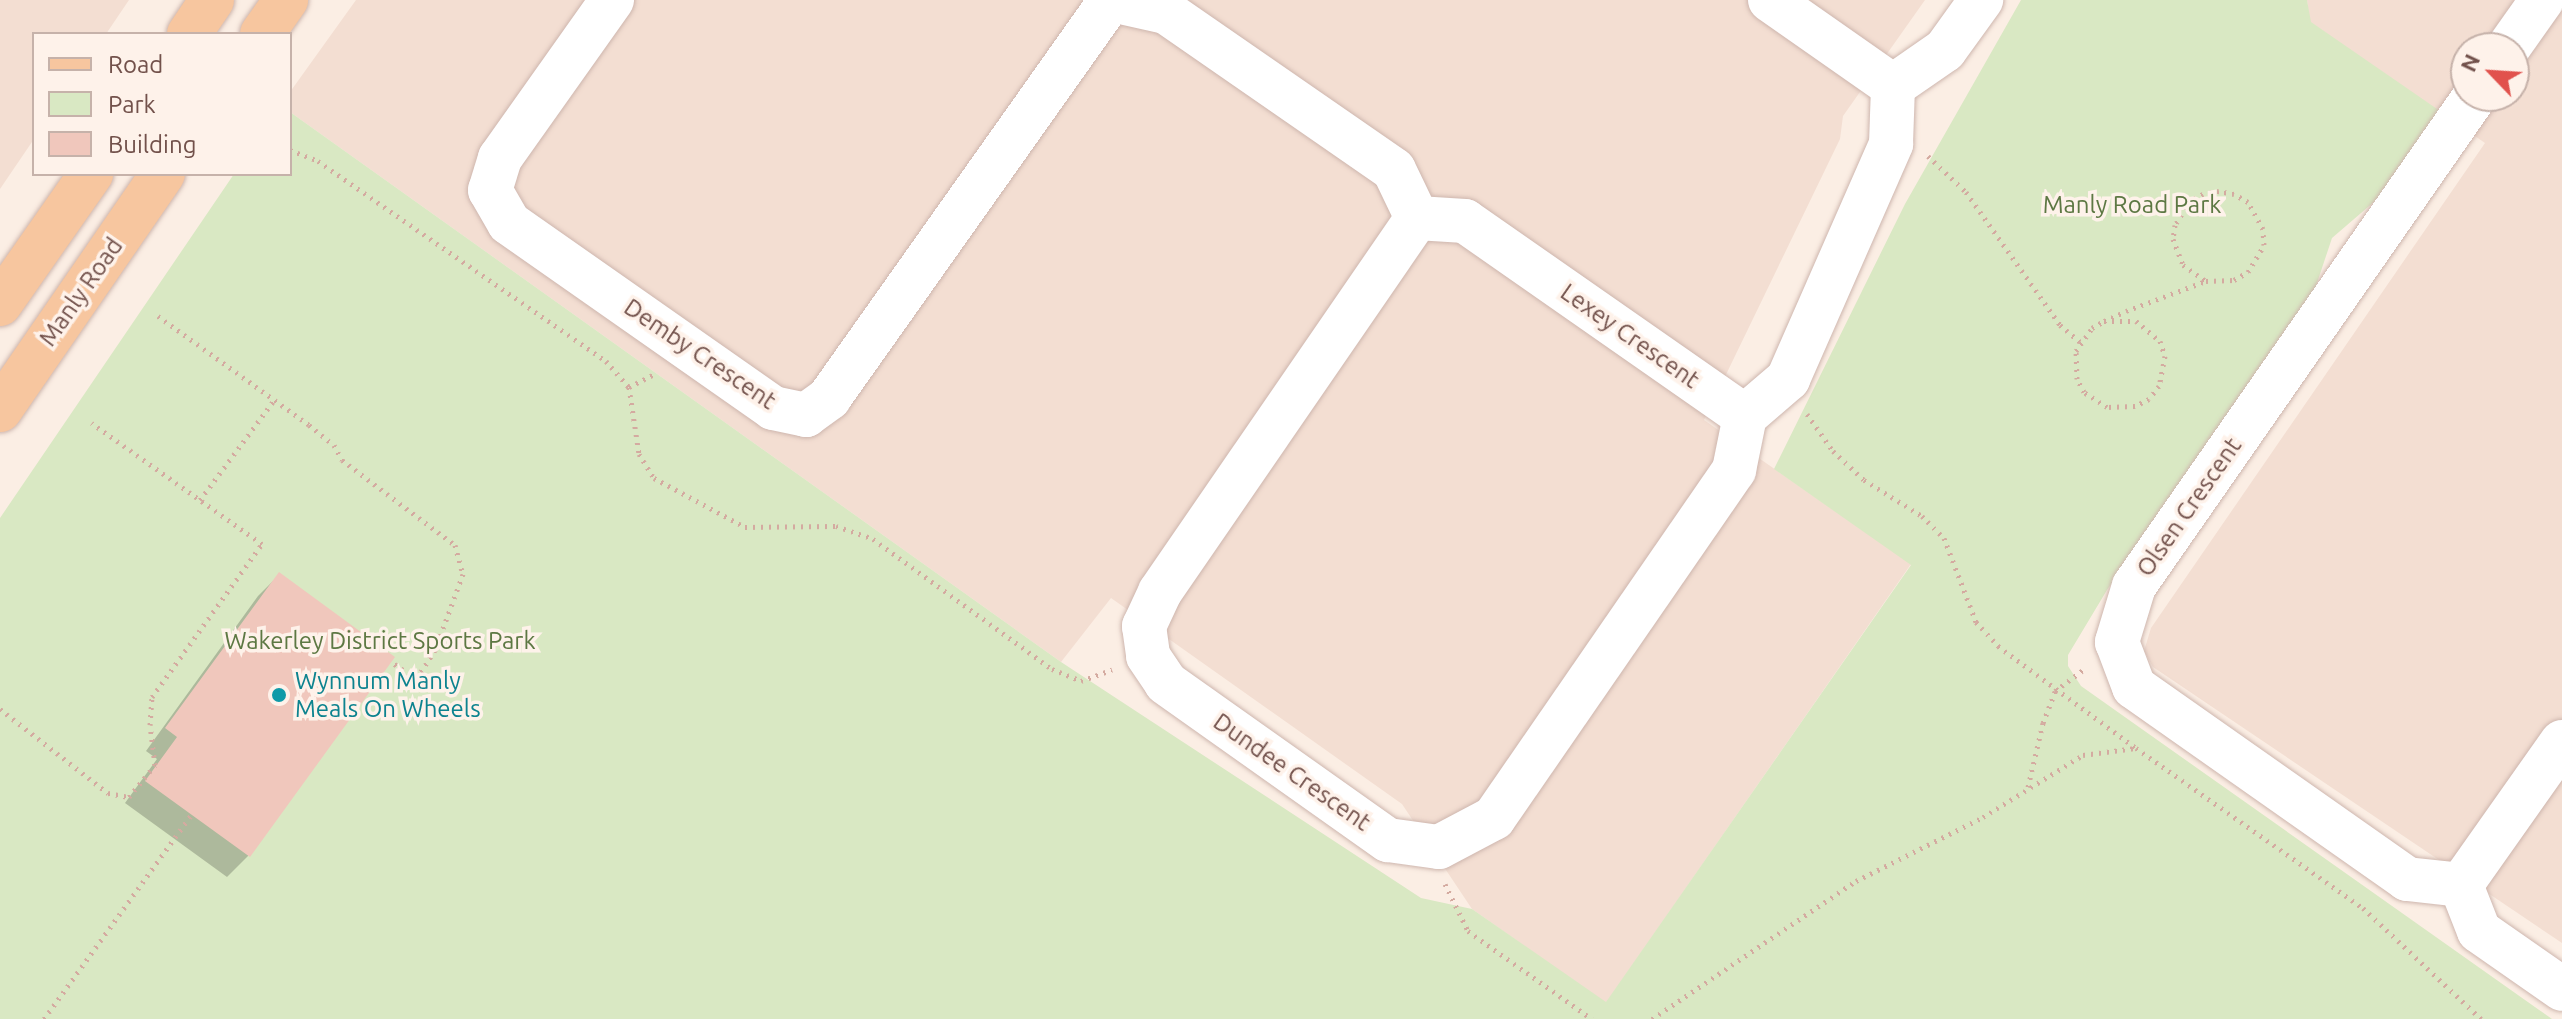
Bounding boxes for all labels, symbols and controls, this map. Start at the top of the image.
legend [32,32,292,176]
north arrow [2450,32,2530,112]
text: N [2455,50,2484,75]
text: Road [108,51,163,78]
text: Park [108,91,156,118]
text: Building [108,131,196,158]
park label: Manly Road Park [2043,191,2221,219]
street label: Manly Road [33,232,129,352]
street label: Lexey Crescent [1555,278,1705,394]
street label: Demby Crescent [619,293,781,415]
street label: Olsen Crescent [2131,432,2247,582]
park label: Wakerley District Sports Park [224,627,536,655]
place label: Wynnum Manly Meals On Wheels [295,667,481,723]
marker: Wynnum Manly Meals On Wheels [270,686,288,704]
street label: Dundee Crescent [1208,707,1376,837]

